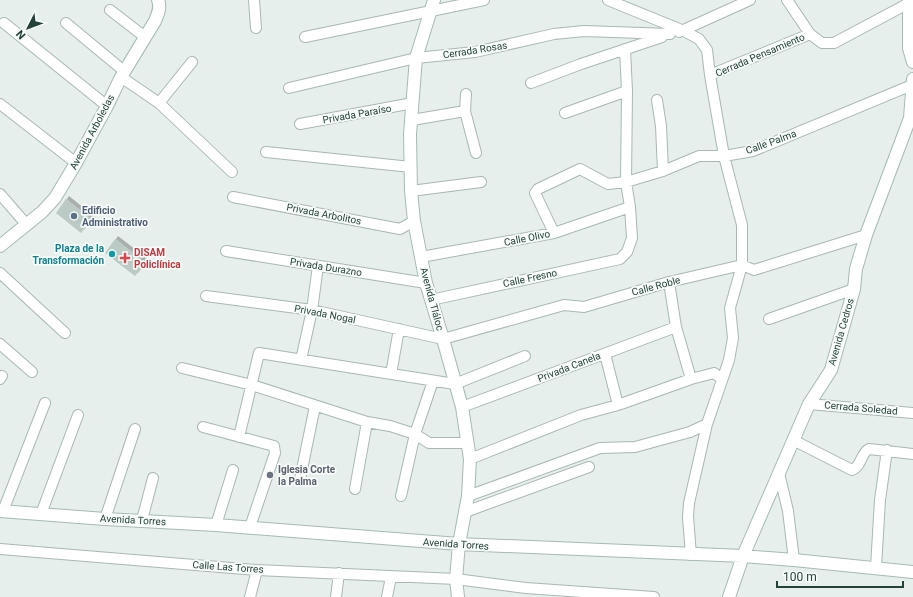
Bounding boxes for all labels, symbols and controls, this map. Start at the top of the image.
north arrow [8,8,48,48]
text: N [13,27,28,42]
street label: Cerrada Pensamiento [714,31,807,79]
street label: Cerrada Rosas [442,39,508,61]
street label: Avenida Arboledas [68,93,116,171]
street label: Privada Paraíso [322,102,392,125]
street label: Calle Palma [744,128,798,156]
street label: Privada Arbolitos [286,201,362,227]
place label: Edificio Administrativo [82,205,148,228]
marker: Edificio Administrativo [69,211,79,221]
street label: Calle Olivo [503,228,551,248]
place label: Plaza de la Transformación [33,243,105,266]
place label: DISAM Policlínica [134,247,181,270]
marker: Plaza de la Transformación [107,249,117,259]
marker: DISAM Policlínica [119,252,131,264]
street label: Privada Durazno [289,256,363,278]
street label: Avenida Tláloc [418,266,446,332]
street label: Calle Fresno [502,267,558,289]
street label: Calle Roble [631,274,681,298]
street label: Avenida Cedros [826,297,856,367]
street label: Privada Nogal [293,303,357,325]
street label: Privada Canela [536,350,602,384]
street label: Cerrada Soledad [824,399,898,417]
place label: Iglesia Corte la Palma [278,464,336,487]
marker: Iglesia Corte la Palma [265,470,275,480]
street label: Avenida Torres [100,513,166,527]
street label: Avenida Torres [423,536,489,552]
street label: Calle Las Torres [192,559,264,575]
scale bar [777,563,903,589]
text: 100 m [783,570,817,584]

